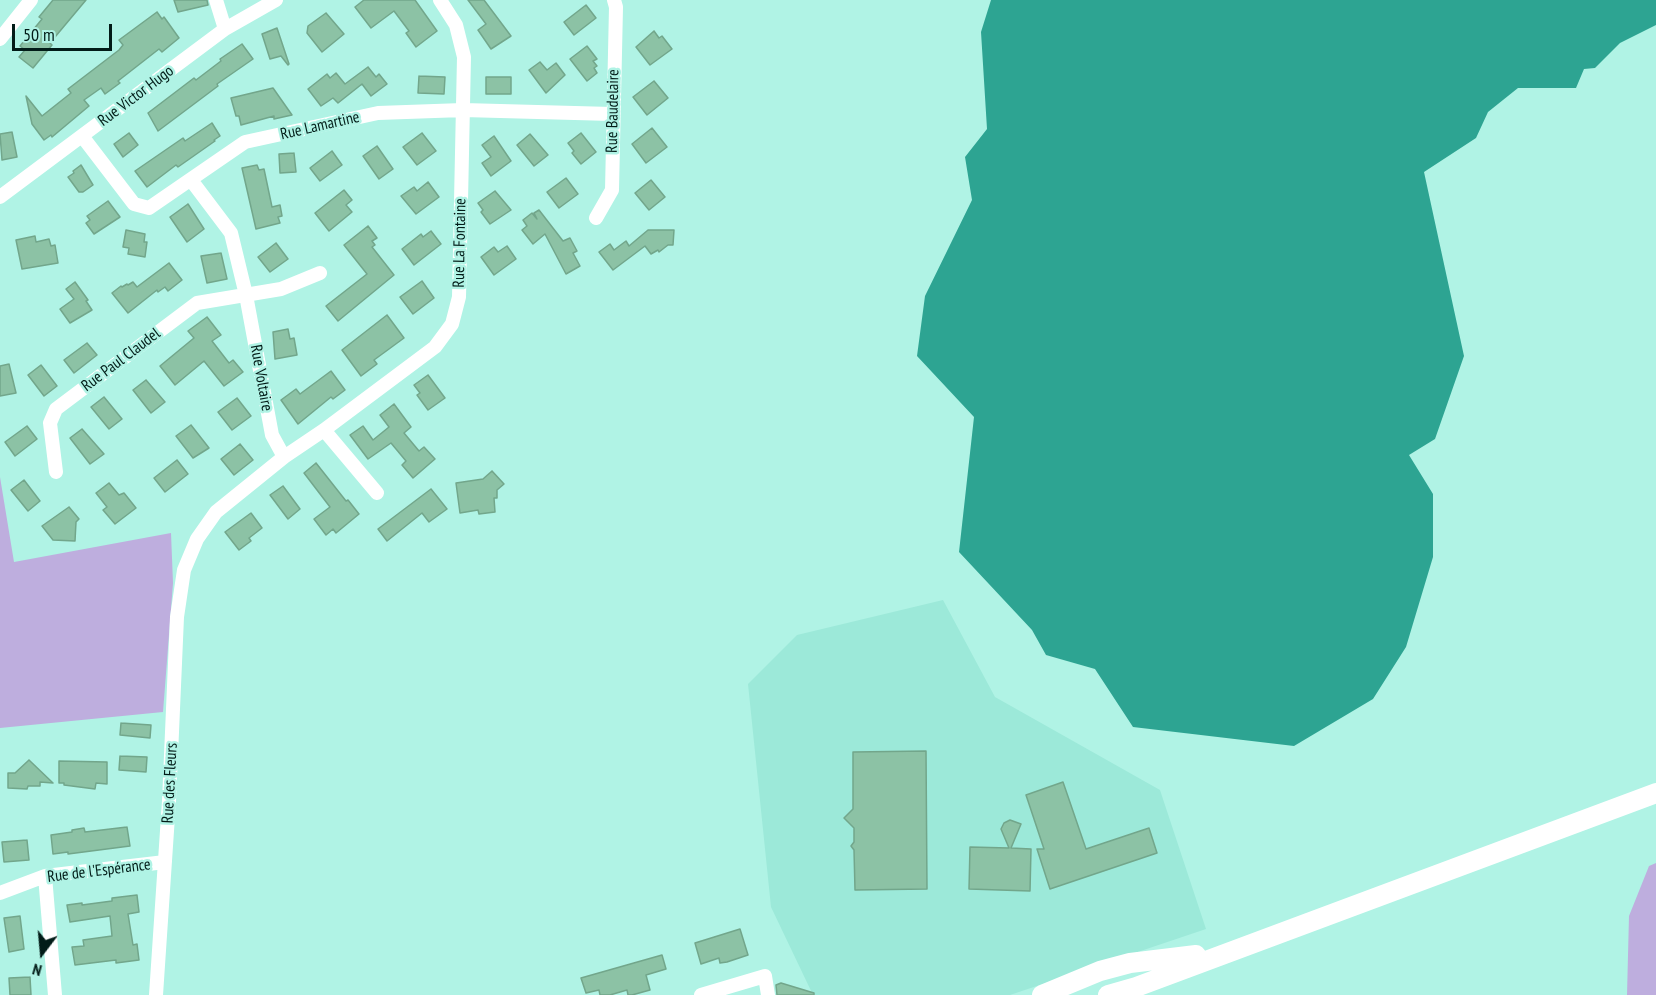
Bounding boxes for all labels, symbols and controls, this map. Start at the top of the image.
scale bar [15,12,116,50]
text: 50 m [23,23,55,46]
street label: Rue Victor Hugo [94,61,178,131]
street label: Rue Baudelaire [603,69,623,153]
street label: Rue Lamartine [279,108,361,144]
street label: Rue La Fontaine [450,198,470,288]
street label: Rue Paul Claudel [78,324,164,396]
street label: Rue Voltaire [246,343,276,413]
street label: Rue des Fleurs [158,742,182,824]
street label: Rue de l'Espérance [46,855,152,887]
north arrow [12,923,72,983]
text: N [30,960,44,981]

